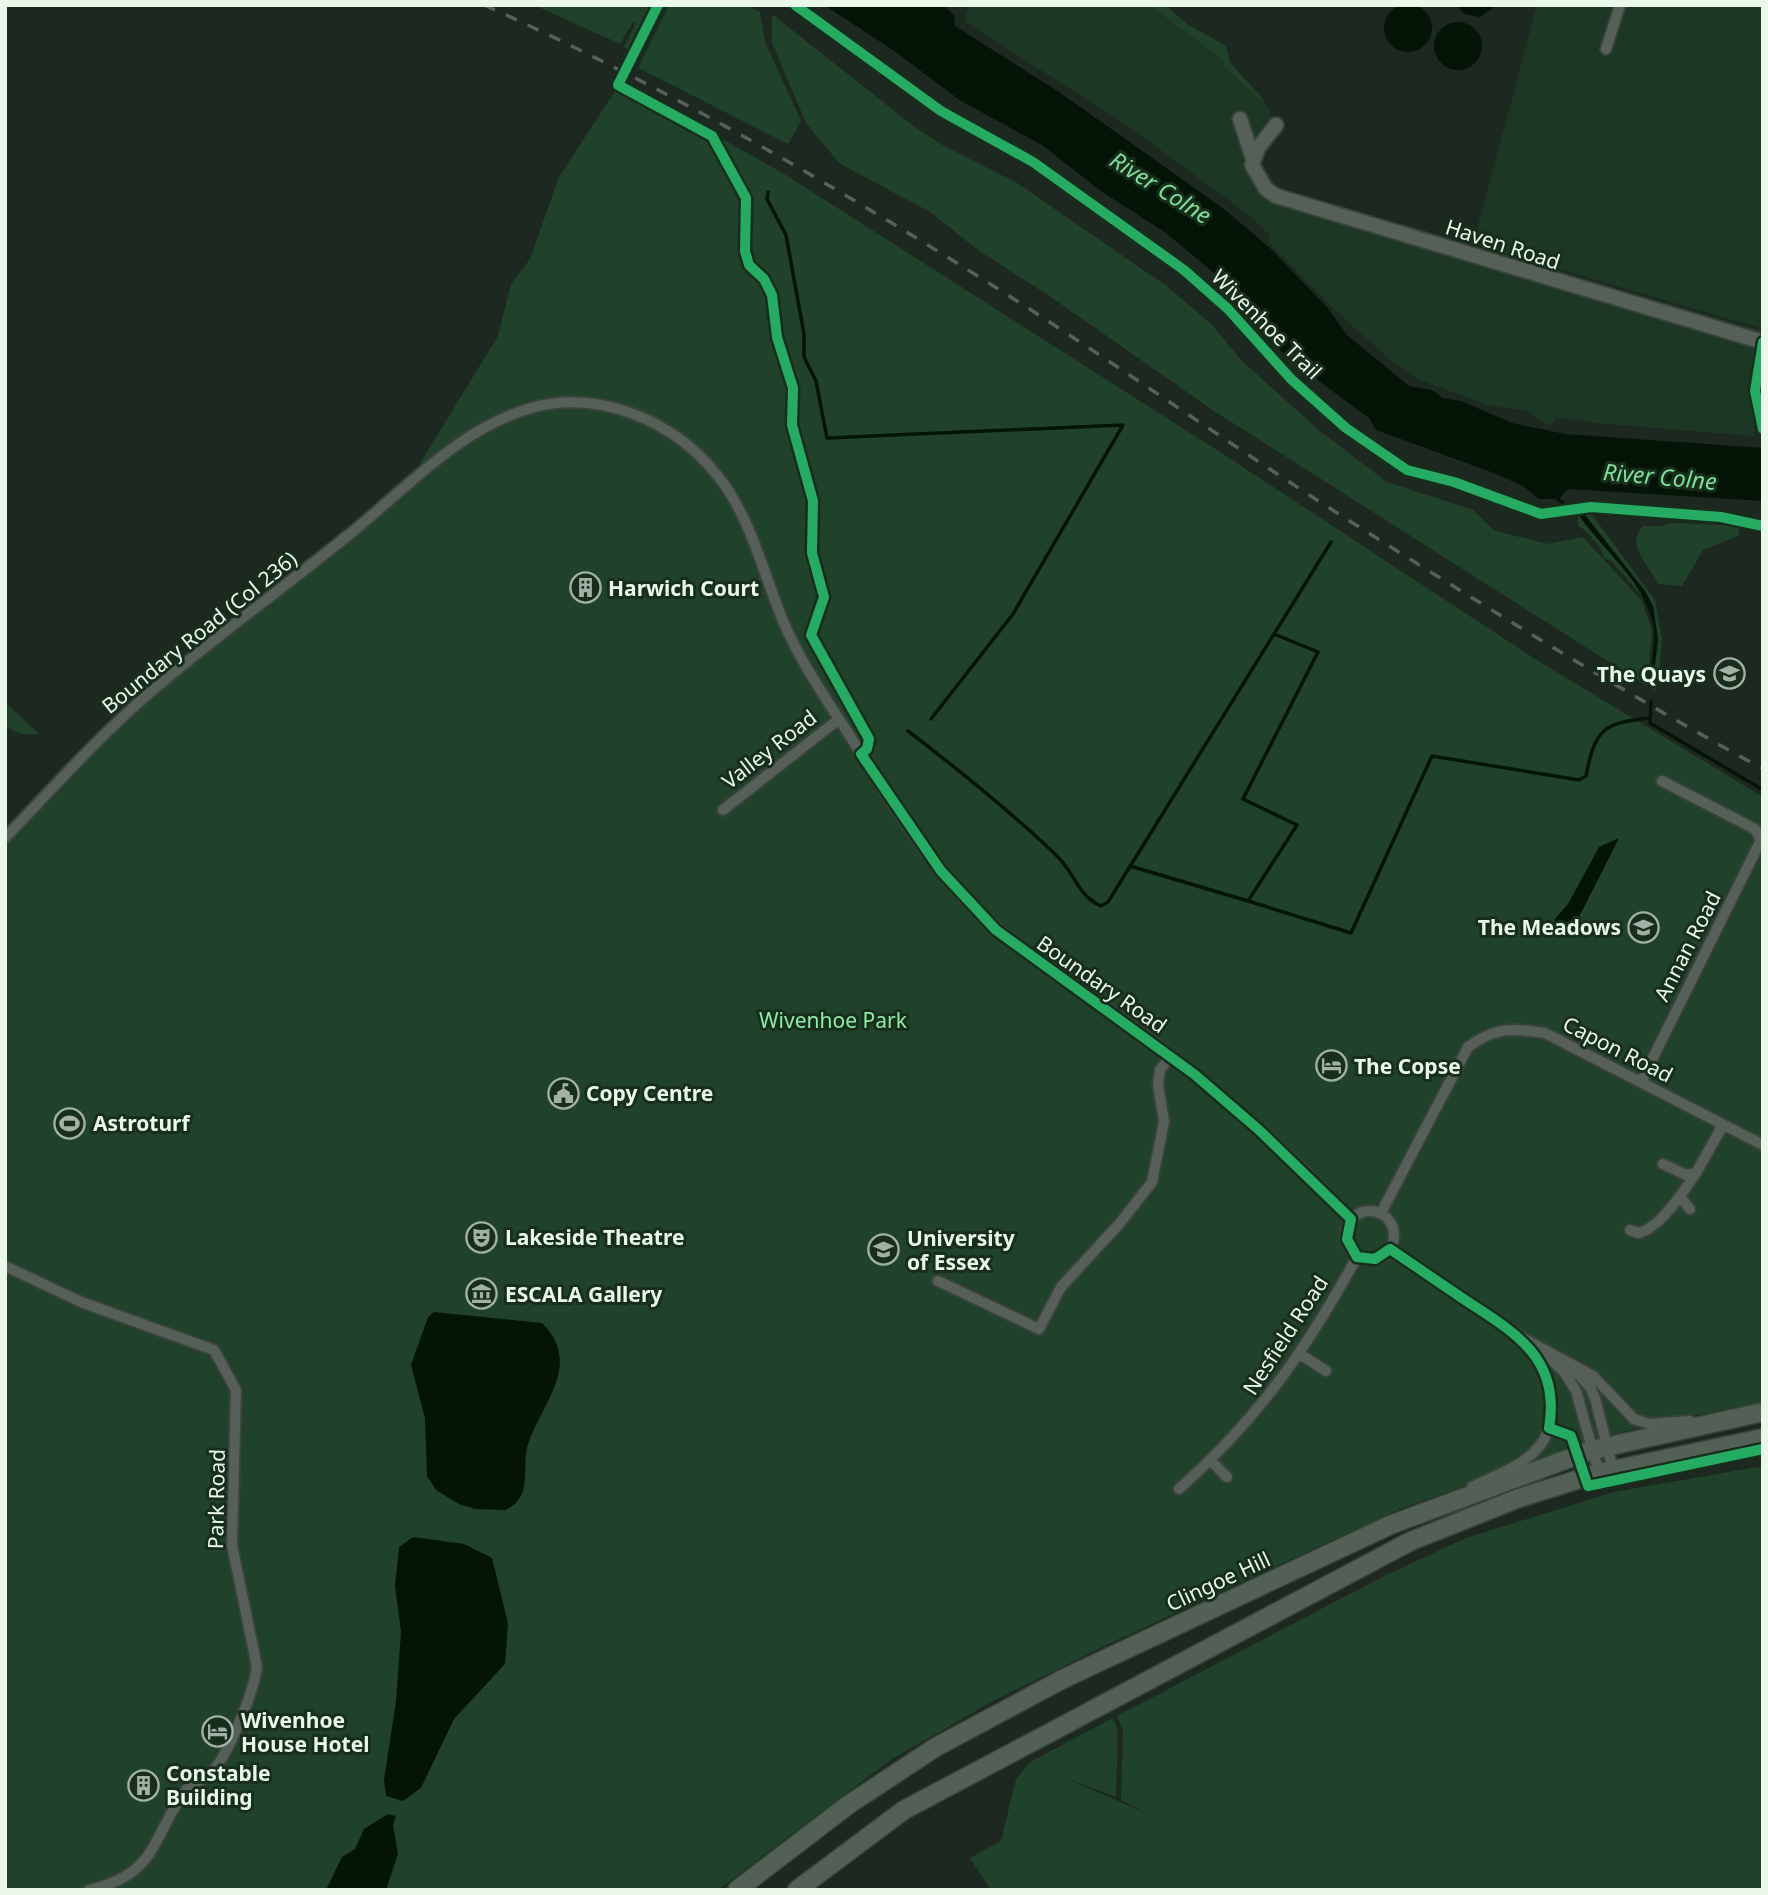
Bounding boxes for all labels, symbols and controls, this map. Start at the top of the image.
water label: River Colne [1104,143,1218,231]
street label: Haven Road [1442,212,1564,276]
street label: Wivenhoe Trail [1206,263,1328,385]
water label: River Colne [1602,455,1718,497]
street label: Boundary Road (Col 236) [96,545,302,719]
building icon: Harwich Court [568,571,602,605]
place label: Harwich Court [608,574,759,602]
school or university icon: The Quays [1712,657,1746,691]
place label: The Quays [1597,660,1706,688]
street label: Valley Road [716,703,822,795]
street label: Annan Road [1647,886,1727,1006]
school or university icon: The Meadows [1627,910,1661,944]
place label: The Meadows [1478,913,1621,941]
street label: Boundary Road [1032,929,1172,1039]
park label: Wivenhoe Park [759,1006,908,1034]
street label: Capon Road [1558,1009,1678,1089]
hotel icon: The Copse [1314,1049,1348,1083]
place label: The Copse [1354,1052,1461,1080]
public building icon: Copy Centre [546,1076,580,1110]
place label: Copy Centre [586,1079,713,1107]
sports icon: Astroturf [53,1106,87,1140]
place label: Astroturf [93,1109,191,1137]
theatre icon: Lakeside Theatre [465,1220,499,1254]
place label: Lakeside Theatre [505,1223,684,1251]
place label: University of Essex [907,1224,1015,1276]
school or university icon: University of Essex [867,1233,901,1267]
street label: Nesfield Road [1236,1270,1334,1400]
museum icon: ESCALA Gallery [465,1277,499,1311]
place label: ESCALA Gallery [505,1280,662,1308]
street label: Park Road [201,1449,231,1549]
street label: Clingoe Hill [1161,1545,1275,1617]
place label: Wivenhoe House Hotel [241,1706,369,1758]
hotel icon: Wivenhoe House Hotel [201,1715,235,1749]
place label: Constable Building [166,1759,271,1811]
building icon: Constable Building [126,1768,160,1802]

